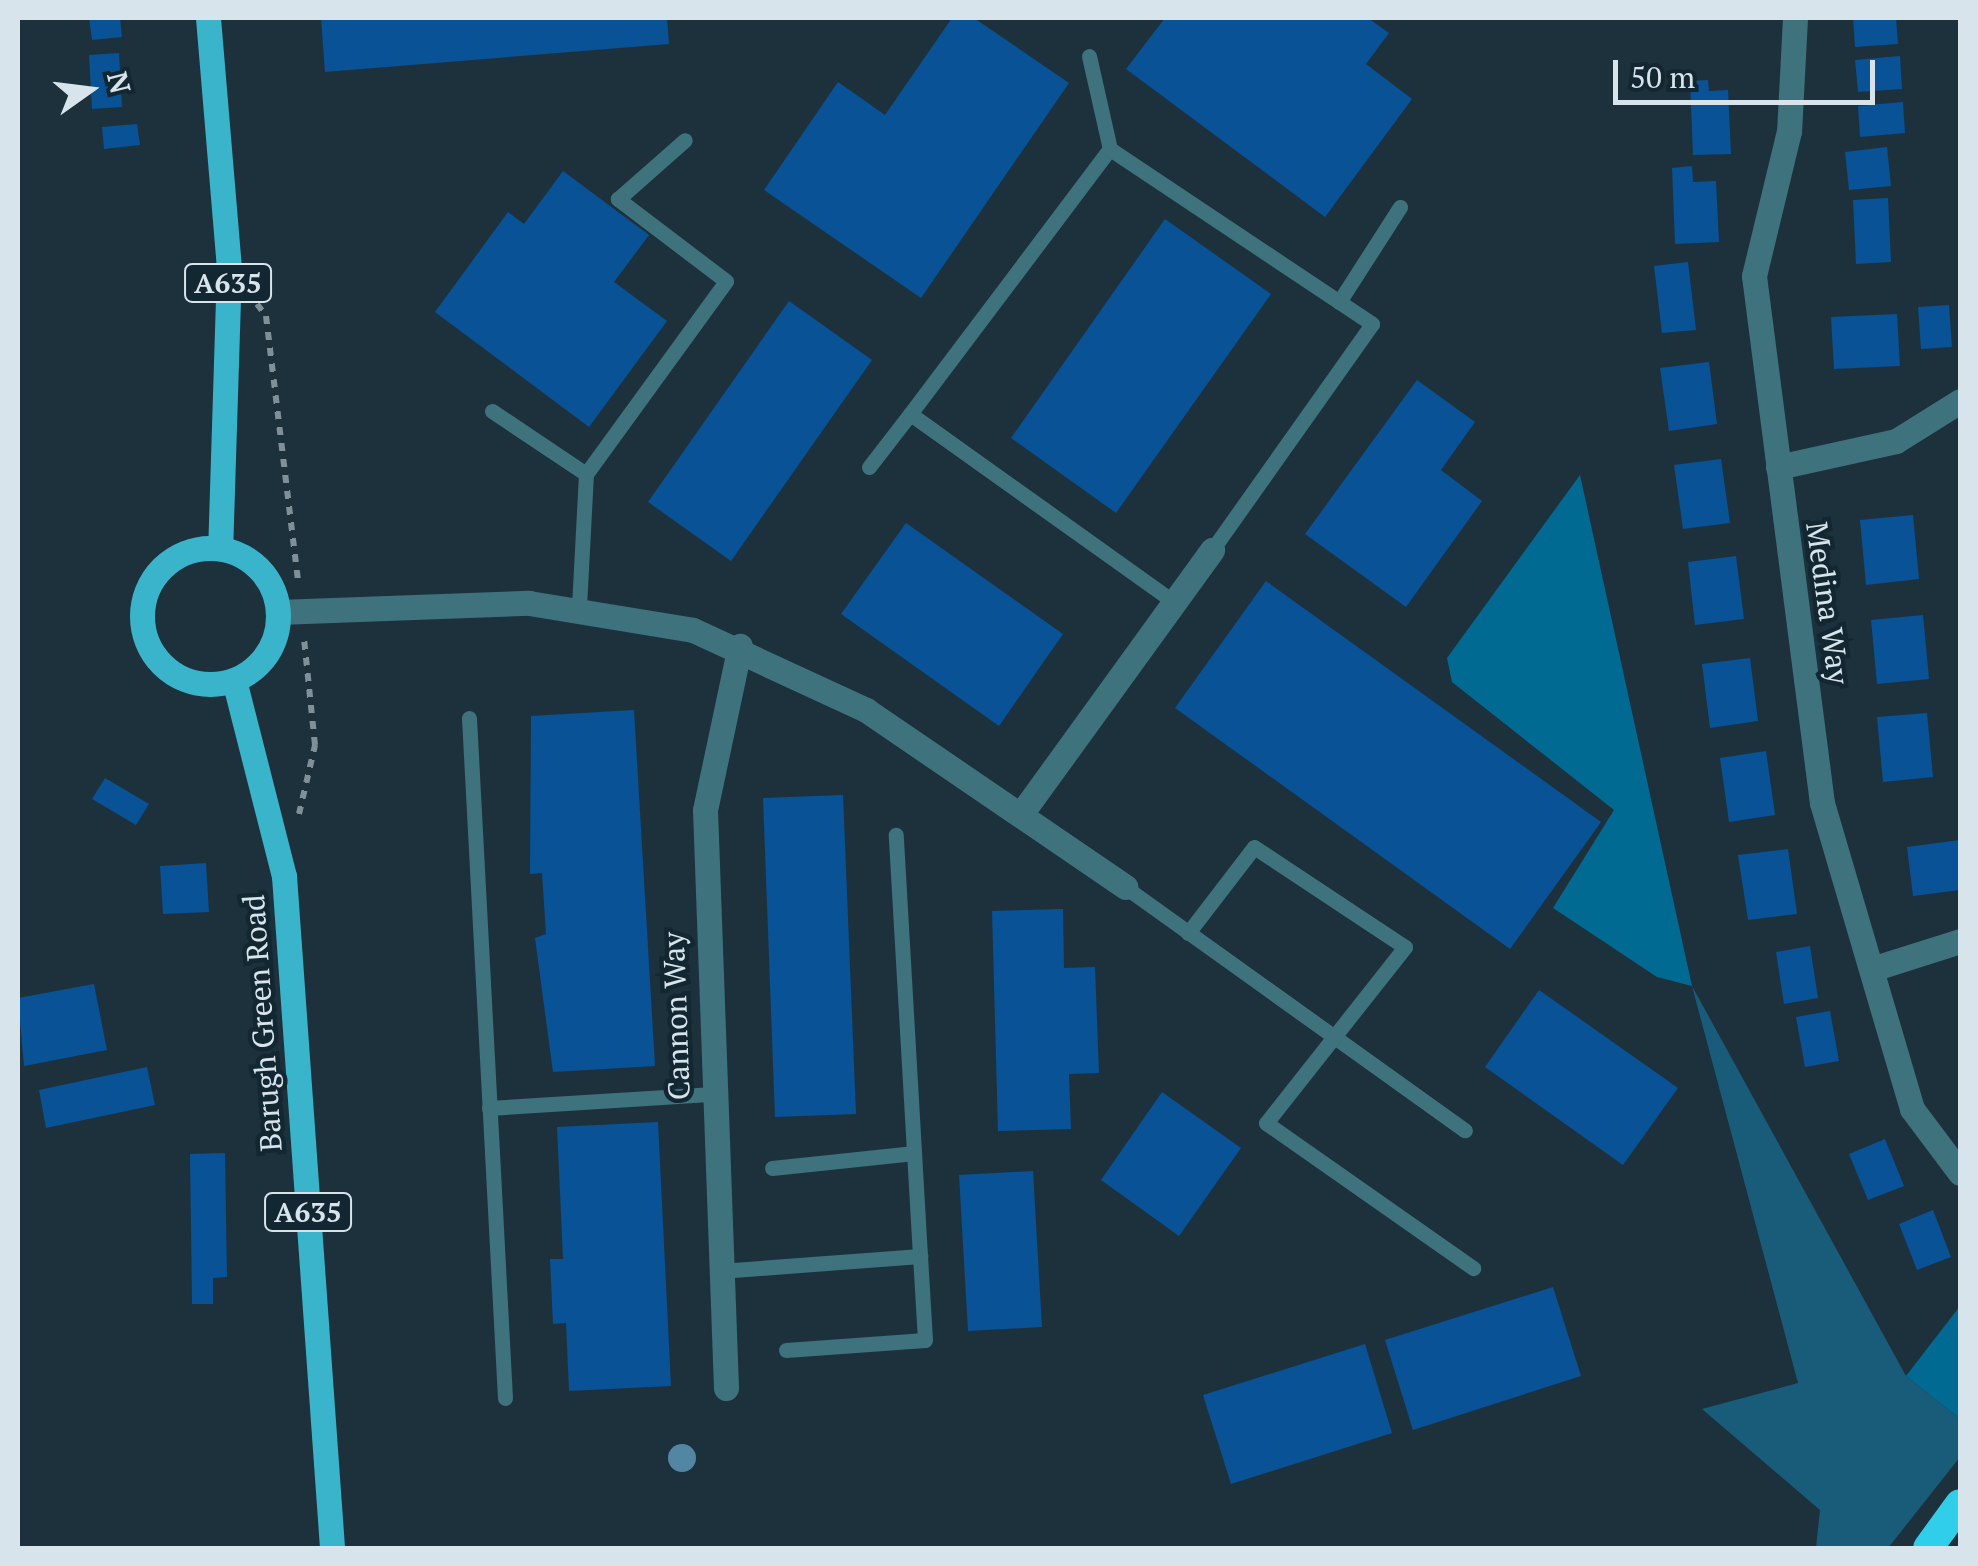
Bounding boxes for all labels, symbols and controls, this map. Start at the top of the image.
north arrow [40,40,140,140]
scale bar [1618,40,1880,102]
text: 50 m [1630,57,1695,97]
text: N [99,68,140,97]
road number: A635 [183,260,273,306]
street label: Medina Way [1799,520,1857,686]
street label: Barugh Green Road [235,893,289,1153]
street label: Cannon Way [655,931,697,1101]
road number: A635 [263,1189,353,1235]

